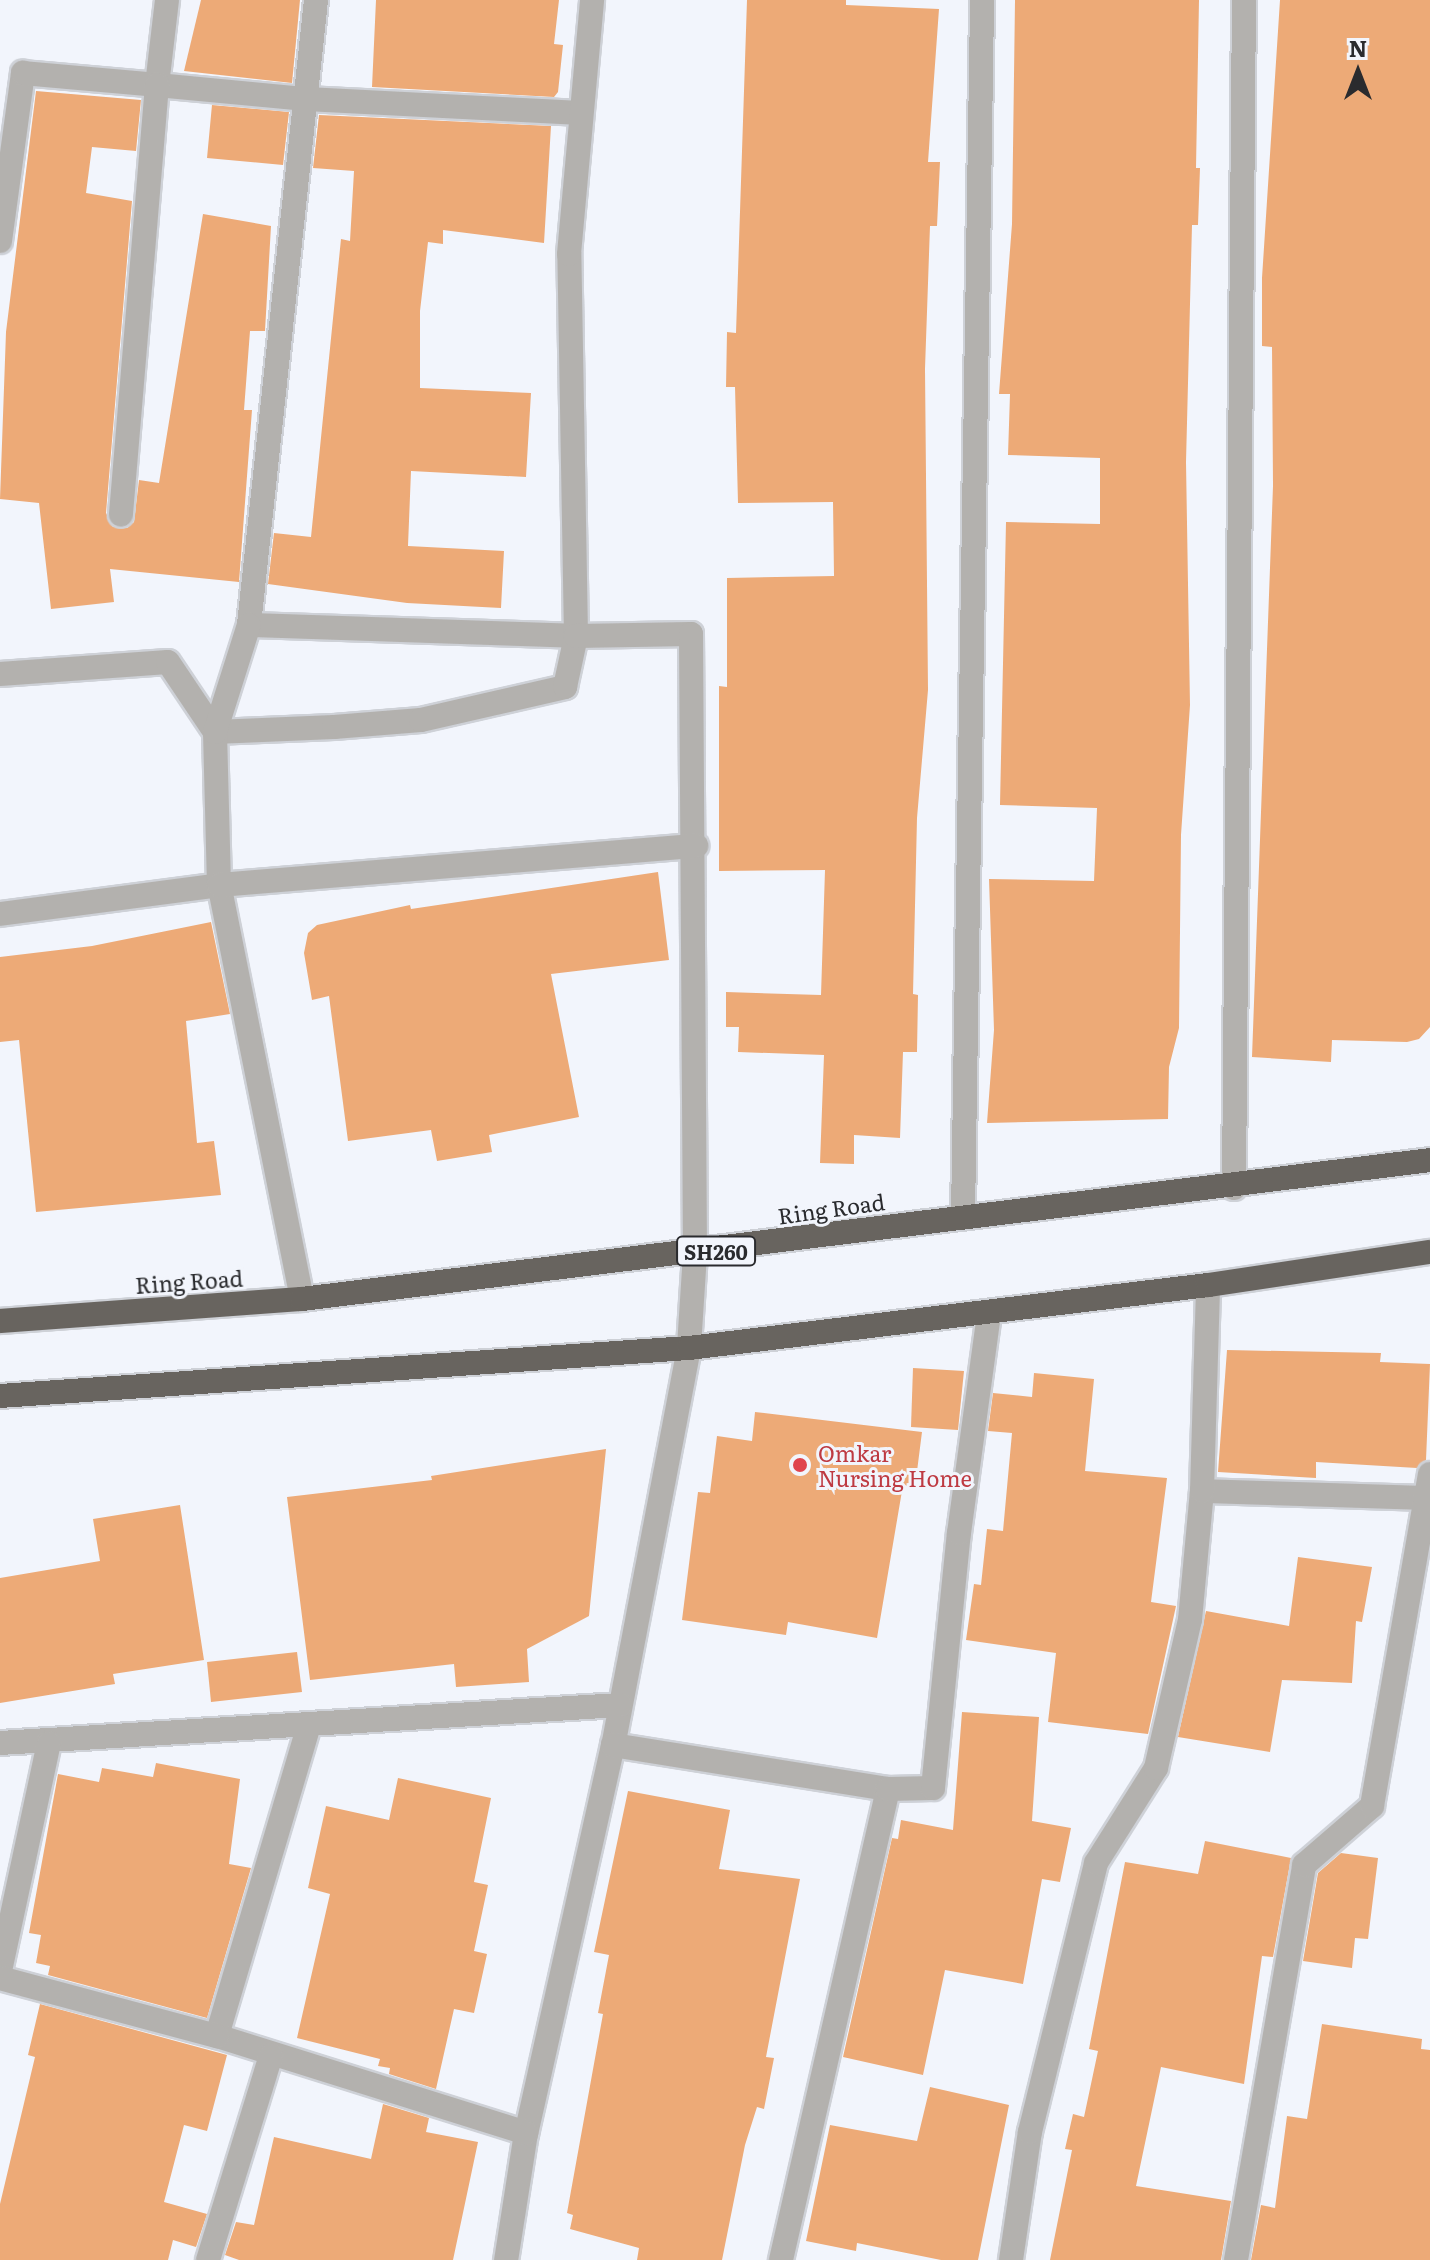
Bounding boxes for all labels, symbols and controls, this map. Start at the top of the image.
text: N [1349,31,1367,64]
north arrow [1318,32,1398,112]
street label: Ring Road [776,1187,886,1229]
road number: SH260 [676,1235,756,1267]
street label: Ring Road [134,1264,244,1298]
place label: Omkar Nursing Home [818,1439,972,1490]
marker: Omkar Nursing Home [789,1454,811,1476]

